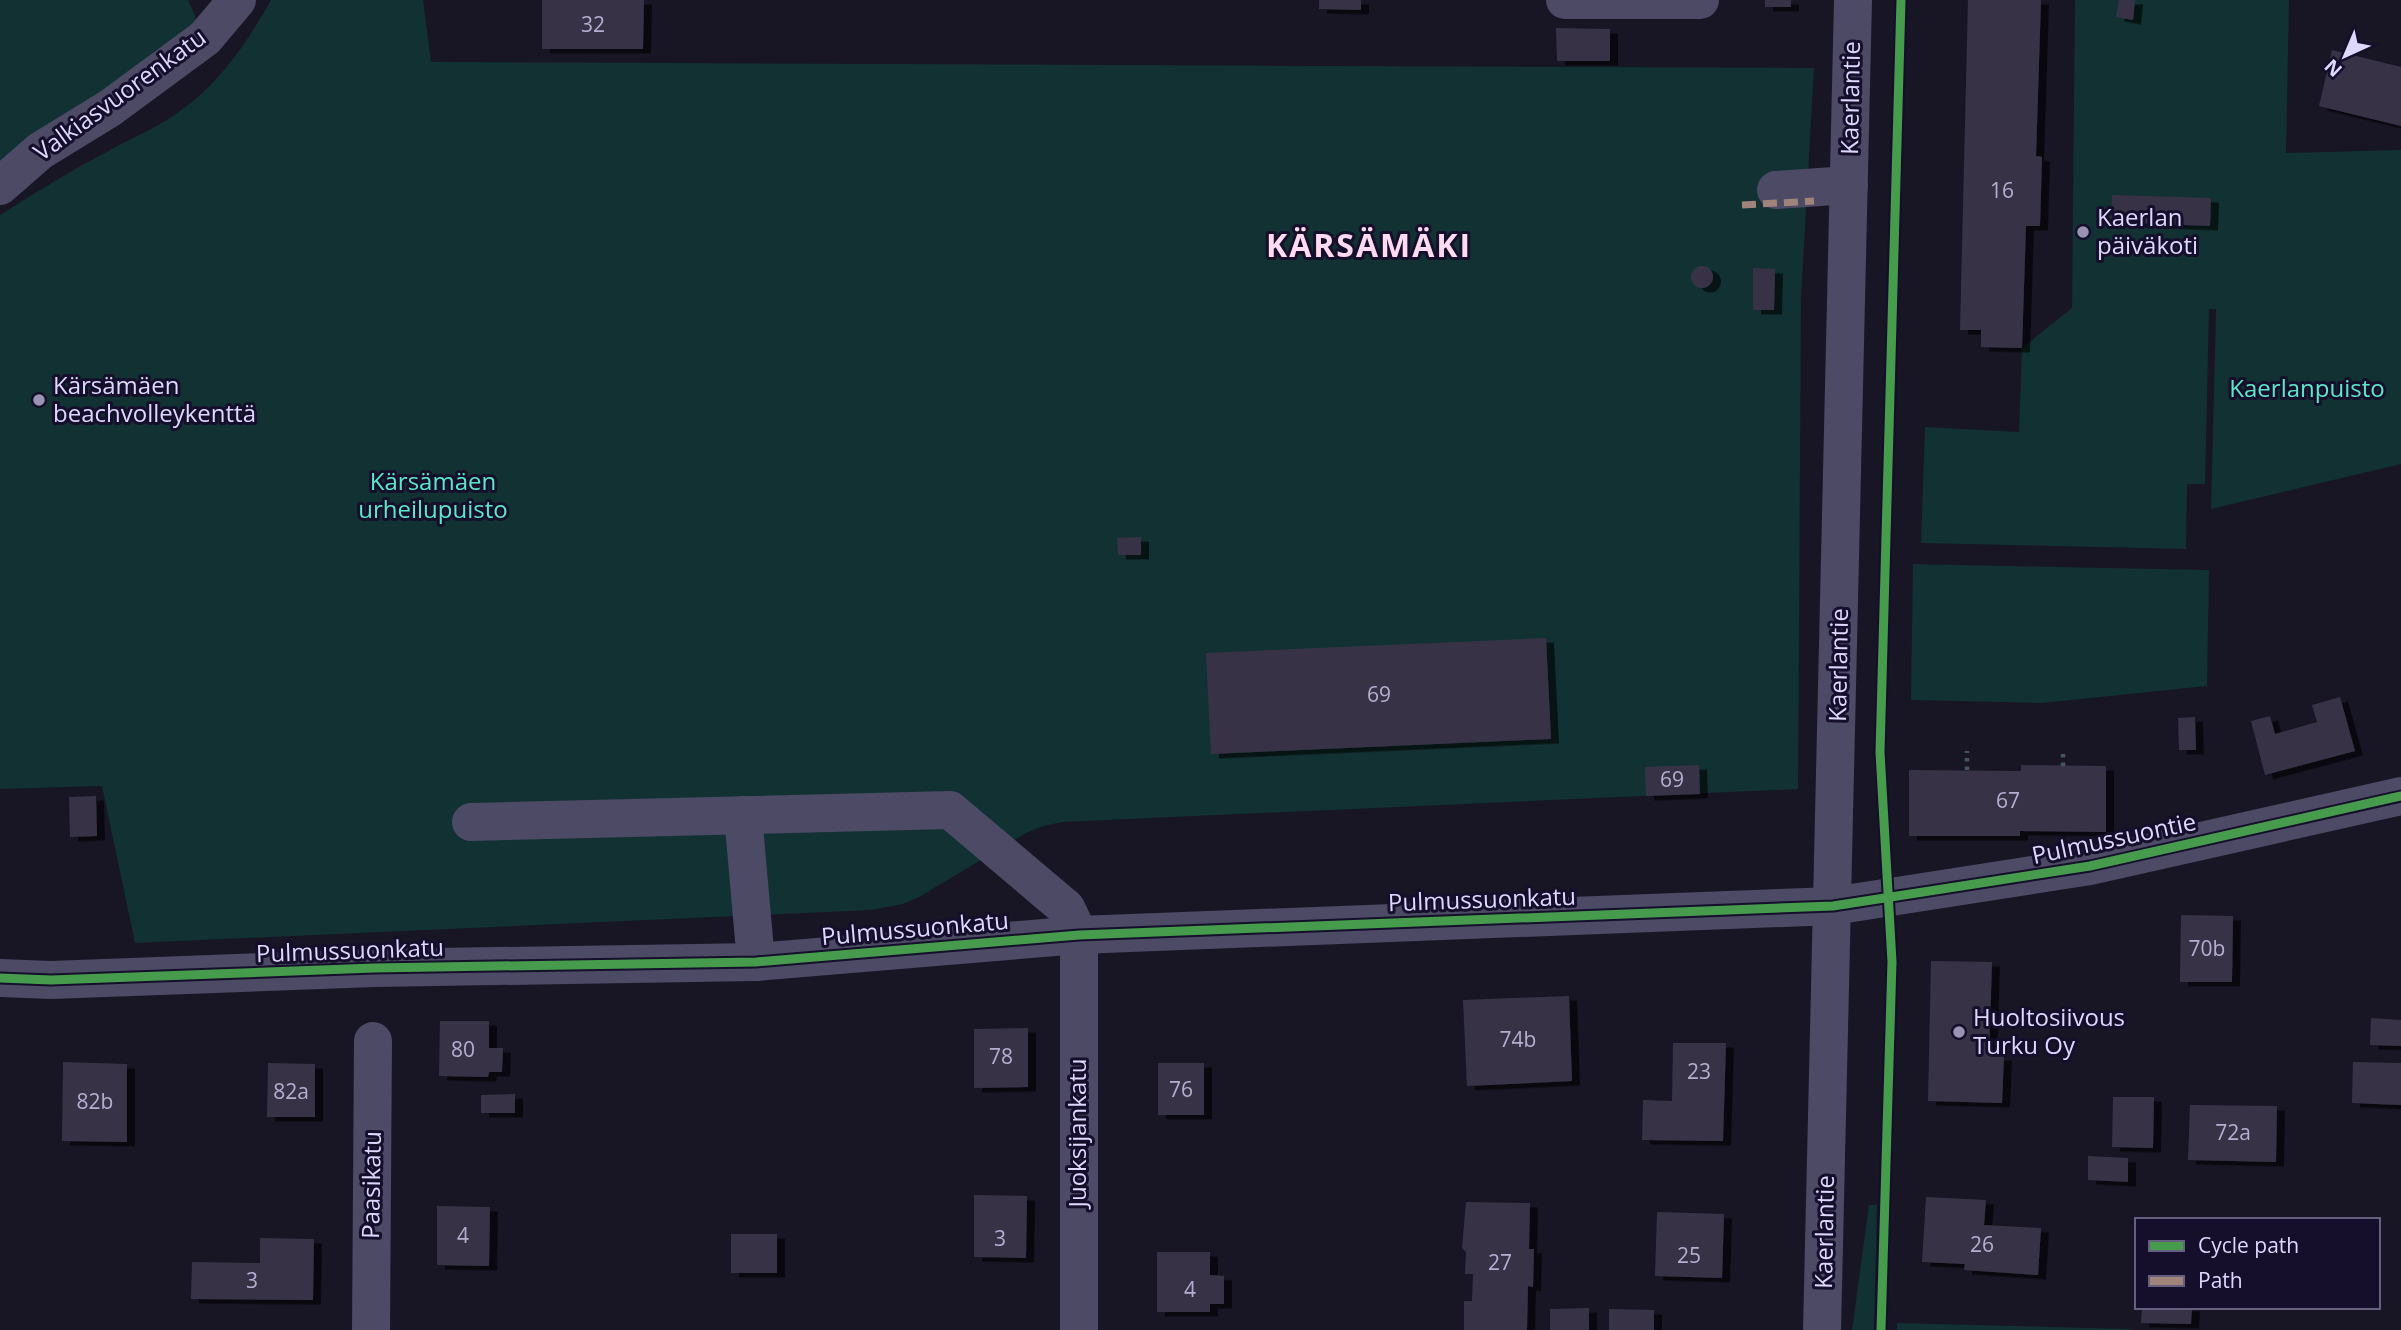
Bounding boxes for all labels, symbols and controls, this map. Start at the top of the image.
house number: 32 [581,10,605,38]
street label: Valkiasvuorenkatu [26,20,212,168]
north arrow [2310,21,2380,91]
street label: Kaerlantie [1832,41,1867,155]
text: N [2319,54,2348,83]
house number: 16 [1990,176,2014,204]
place label: Kaerlan päiväkoti [2097,200,2198,261]
district label: KÄRSÄMÄKI [1266,223,1472,266]
marker: Kaerlan päiväkoti [2075,224,2091,240]
place label: Kärsämäen beachvolleykenttä [53,368,256,429]
park label: Kaerlanpuisto [2229,371,2385,404]
marker: Kärsämäen beachvolleykenttä [31,392,47,408]
park label: Kärsämäen urheilupuisto [358,464,508,525]
street label: Kaerlantie [1820,608,1855,722]
house number: 69 [1367,680,1391,708]
house number: 69 [1660,765,1684,793]
house number: 67 [1996,786,2020,814]
street label: Pulmussuontie [2029,804,2199,871]
street label: Pulmussuonkatu [1387,879,1577,918]
street label: Pulmussuonkatu [820,903,1010,952]
street label: Pulmussuonkatu [255,930,445,969]
house number: 70b [2189,934,2225,962]
place label: Huoltosiivous Turku Oy [1973,1000,2125,1061]
marker: Huoltosiivous Turku Oy [1951,1024,1967,1040]
house number: 74b [1500,1025,1536,1053]
house number: 80 [451,1035,475,1063]
house number: 78 [989,1042,1013,1070]
house number: 23 [1687,1057,1711,1085]
street label: Juoksijankatu [1060,1058,1093,1210]
house number: 76 [1169,1075,1193,1103]
house number: 82a [273,1077,309,1105]
house number: 82b [77,1087,113,1115]
house number: 72a [2215,1118,2251,1146]
street label: Paasikatu [353,1131,388,1239]
street label: Kaerlantie [1806,1175,1841,1289]
legend [2135,1218,2380,1309]
house number: 4 [457,1221,469,1249]
house number: 3 [994,1224,1006,1252]
house number: 26 [1970,1230,1994,1258]
text: Cycle path [2198,1231,2299,1259]
house number: 25 [1677,1241,1701,1269]
house number: 27 [1488,1248,1512,1276]
house number: 3 [246,1266,258,1294]
text: Path [2198,1266,2243,1294]
house number: 4 [1184,1275,1196,1303]

